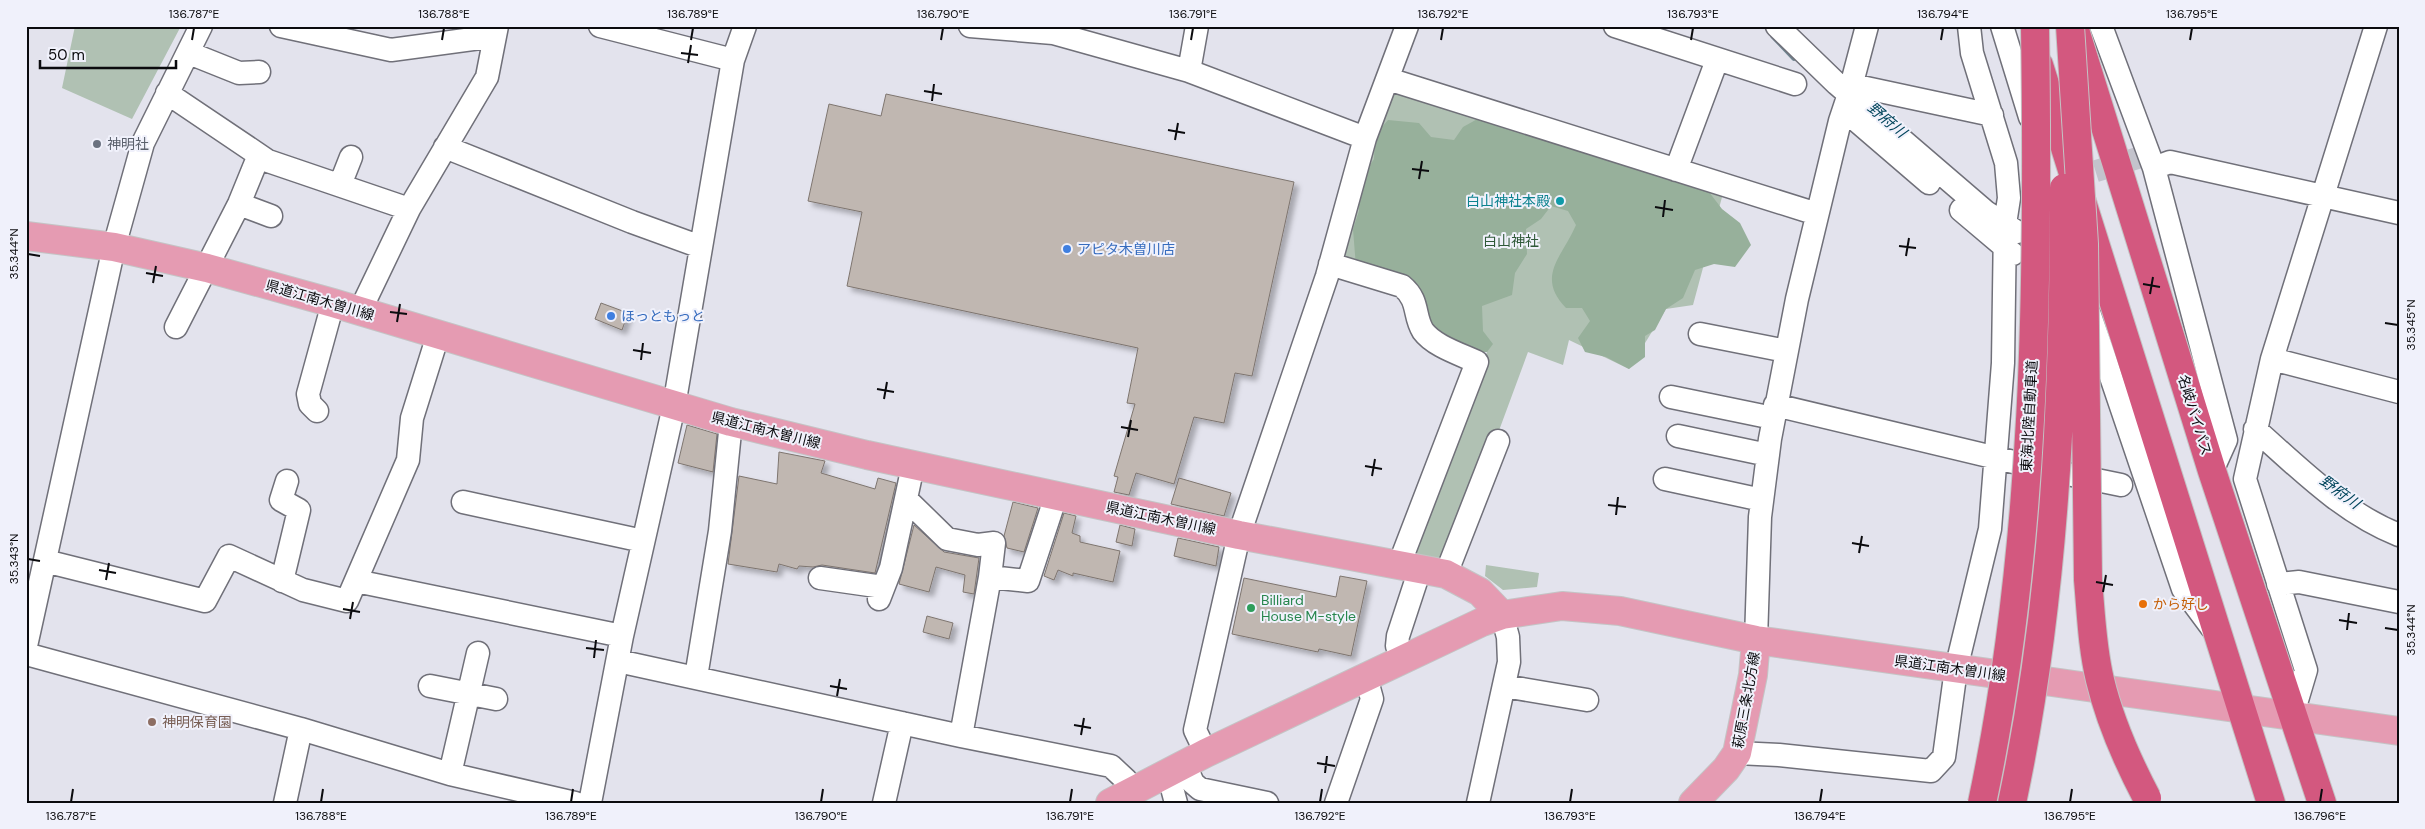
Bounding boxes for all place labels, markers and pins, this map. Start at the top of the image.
place label: 神明社 [107,135,149,153]
marker: 神明社 [91,138,103,150]
place label: 白山神社本殿 [1466,192,1550,210]
marker: 白山神社本殿 [1554,195,1566,207]
place label: アピタ木曽川店 [1077,240,1175,258]
marker: アピタ木曽川店 [1061,243,1073,255]
place label: ほっともっと [621,307,705,325]
marker: ほっともっと [605,310,617,322]
place label: Billiard House M-style [1261,591,1356,625]
place label: から好し [2153,595,2209,613]
marker: から好し [2137,598,2149,610]
marker: Billiard House M-style [1245,602,1257,614]
place label: 神明保育園 [162,713,232,731]
marker: 神明保育園 [146,716,158,728]

